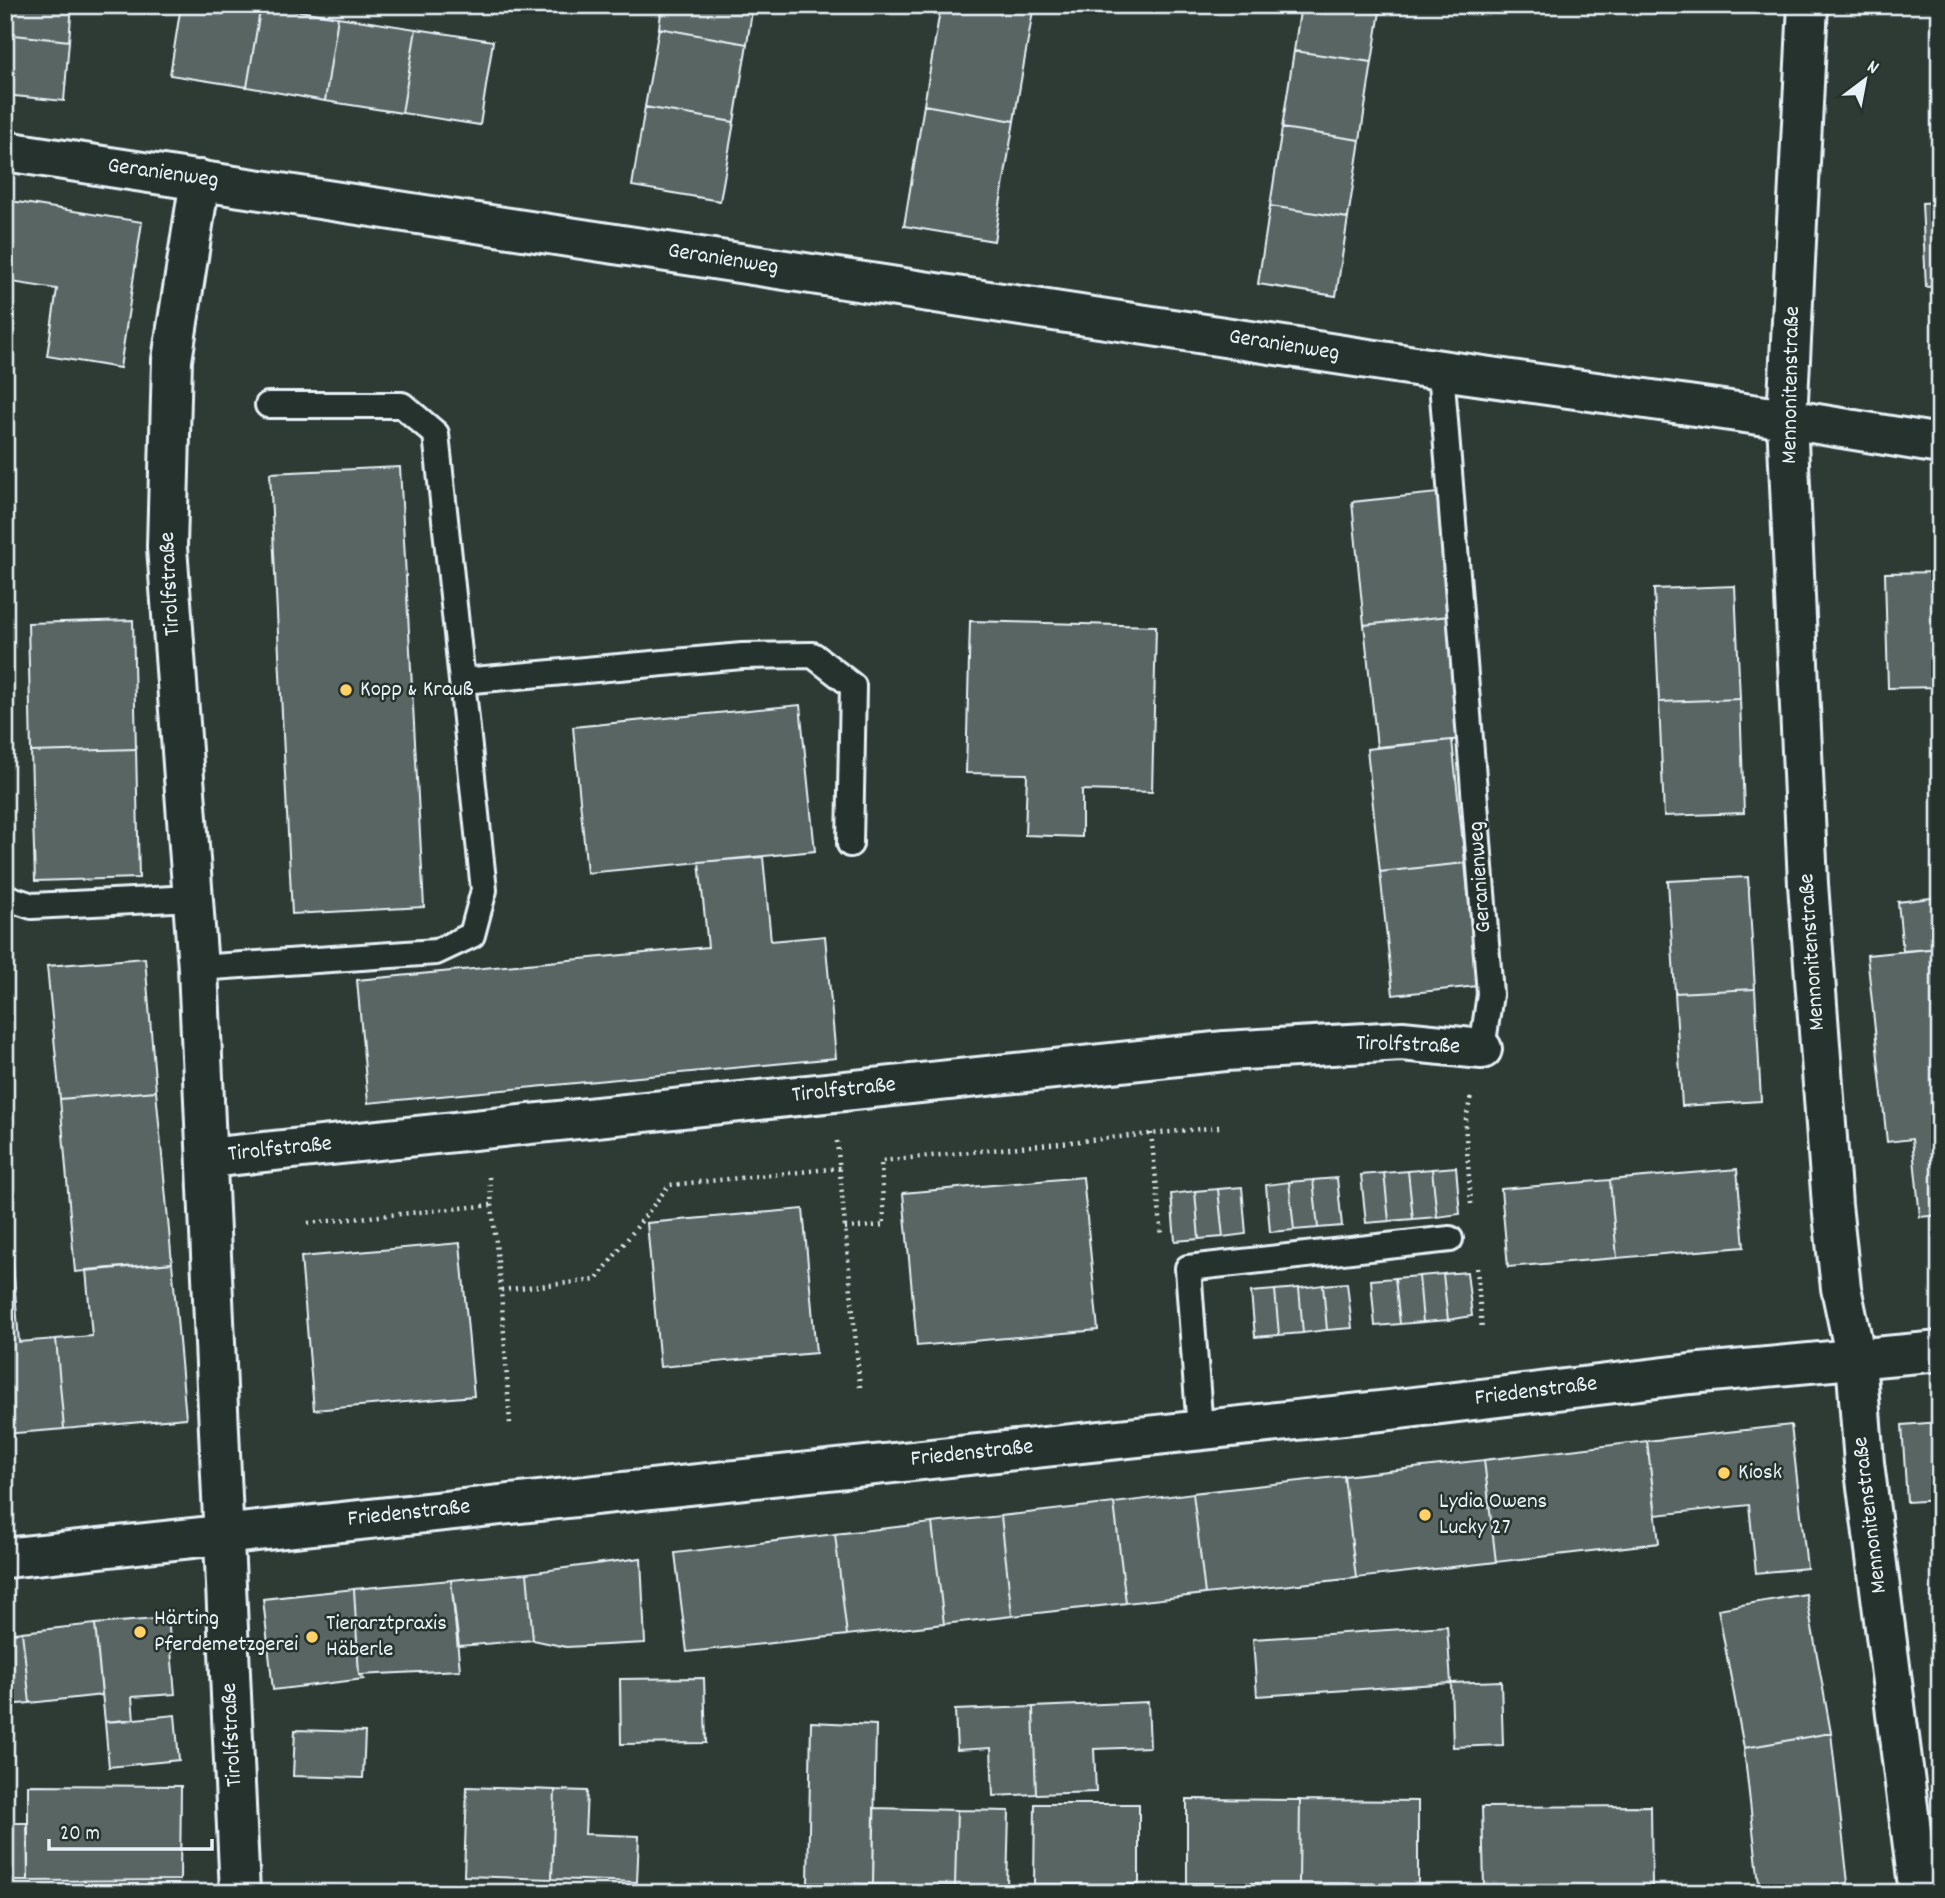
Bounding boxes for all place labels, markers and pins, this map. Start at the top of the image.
place label: Kopp & Krauß [360,674,474,707]
marker: Kopp & Krauß [338,682,354,698]
place label: Kiosk [1738,1457,1782,1490]
marker: Kiosk [1716,1465,1732,1481]
place label: Lydia Owens Lucky 27 [1439,1486,1547,1545]
marker: Lydia Owens Lucky 27 [1417,1507,1433,1523]
place label: Härting Pferdemetzgerei [154,1603,298,1662]
place label: Tierarztpraxis Häberle [326,1608,447,1667]
marker: Härting Pferdemetzgerei [132,1624,148,1640]
marker: Tierarztpraxis Häberle [304,1629,320,1645]

